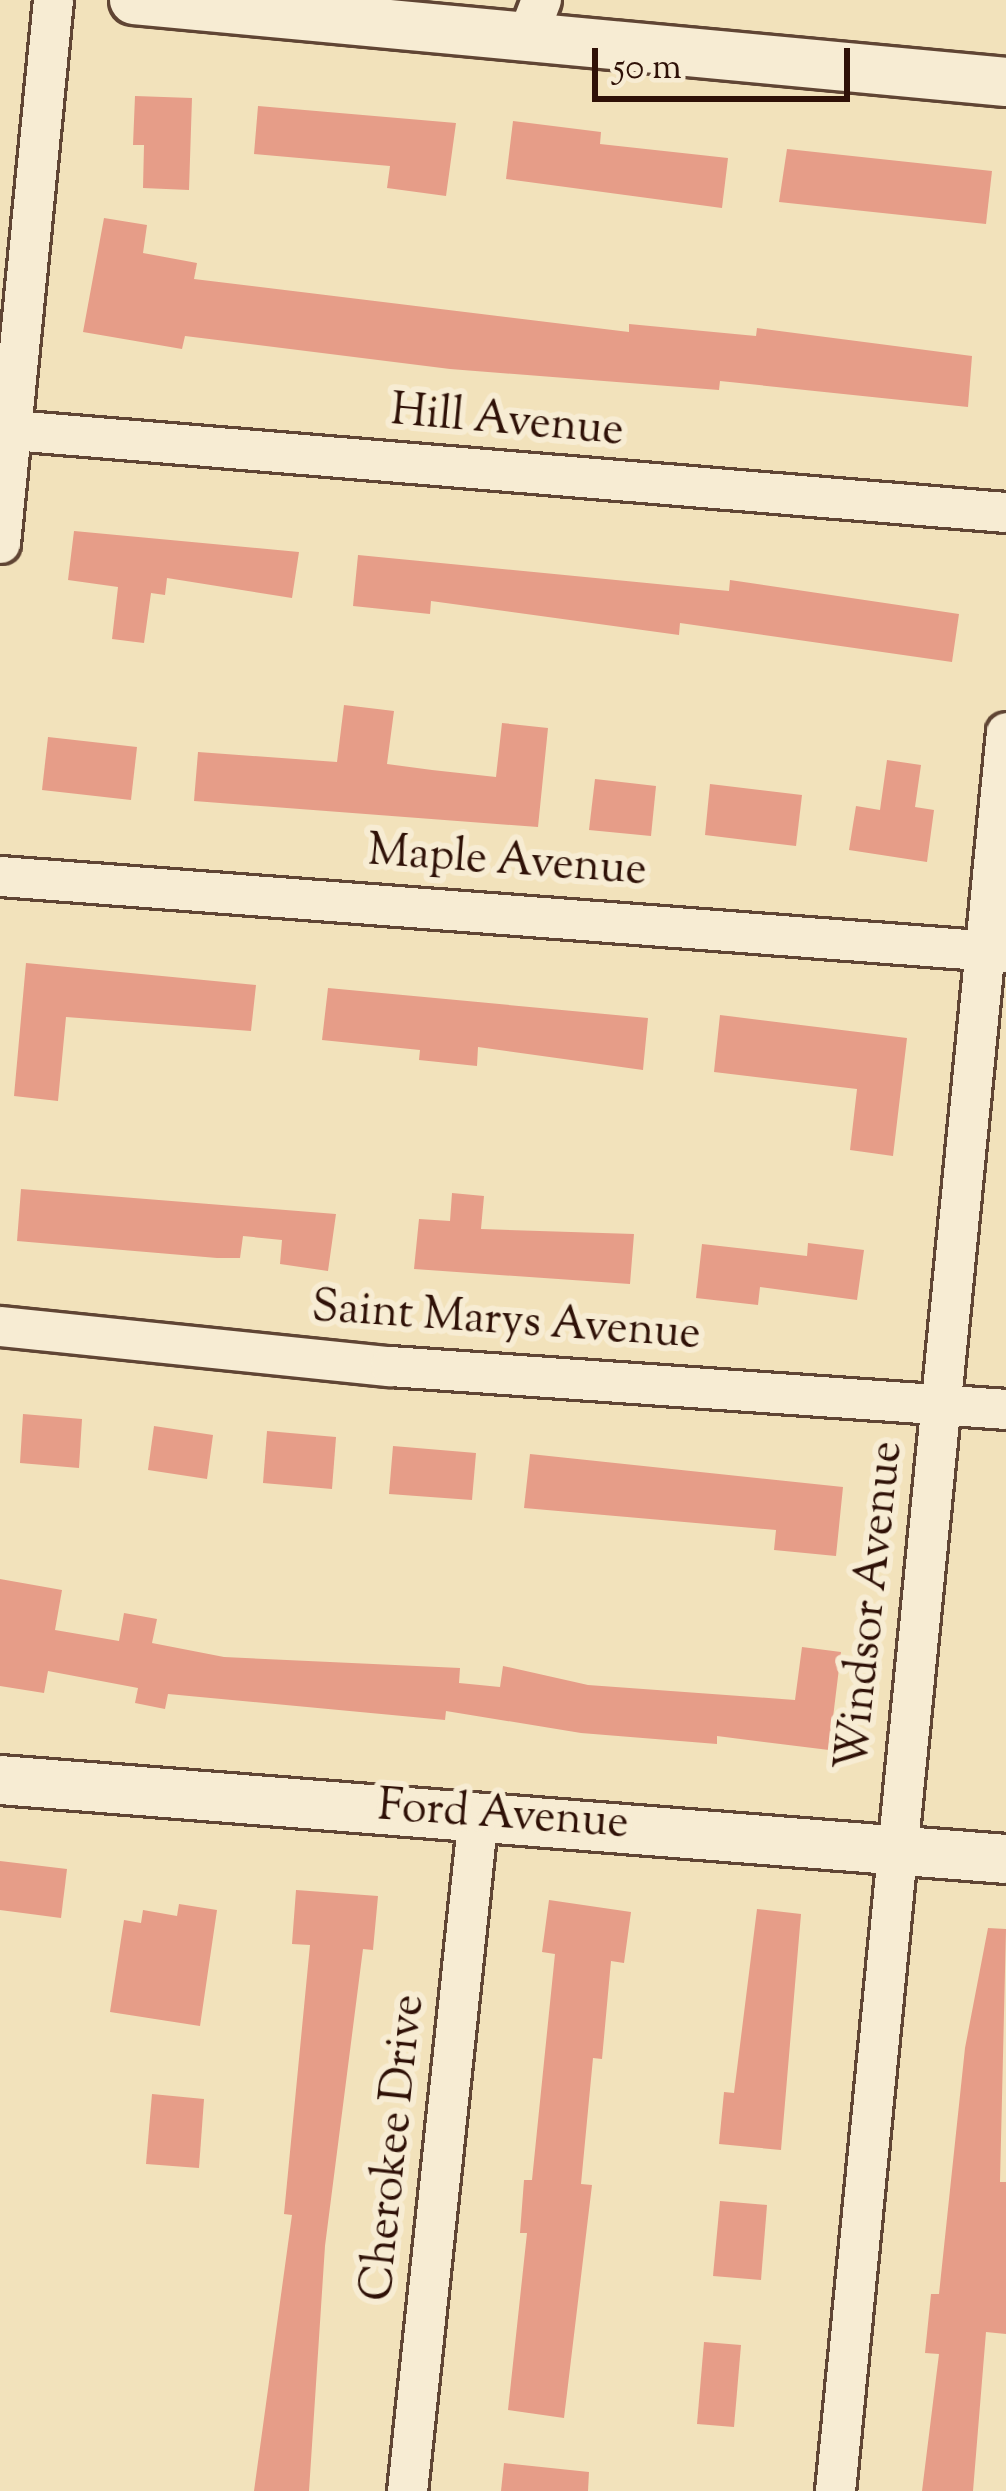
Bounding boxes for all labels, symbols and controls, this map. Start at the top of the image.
scale bar [598,24,856,98]
text: 50 m [613,43,682,95]
street label: Hill Avenue [388,386,626,460]
street label: Maple Avenue [366,826,648,900]
street label: Saint Marys Avenue [310,1282,702,1364]
street label: Windsor Avenue [828,1439,916,1773]
street label: Ford Avenue [376,1781,630,1853]
street label: Cherokee Drive [352,1992,438,2304]

